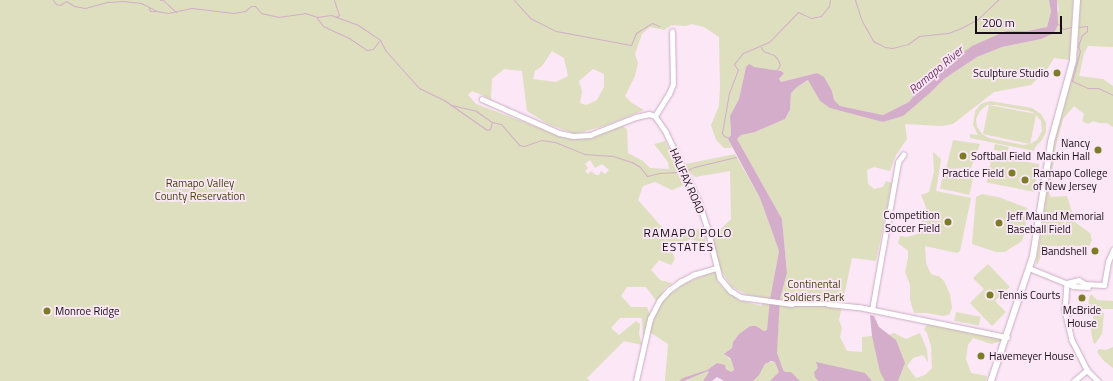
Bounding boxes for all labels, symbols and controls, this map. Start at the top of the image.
scale bar [977,8,1064,34]
text: 200 m [982,13,1015,32]
water label: Ramapo River [906,43,966,97]
place label: Sculpture Studio [973,66,1049,80]
marker: Sculpture Studio [1052,68,1062,78]
place label: Nancy Mackin Hall [1036,137,1090,163]
marker: Nancy Mackin Hall [1093,145,1103,155]
street label: HALIFAX ROAD [667,146,707,216]
place label: Softball Field [971,149,1031,163]
marker: Softball Field [958,151,968,161]
place label: Practice Field [942,166,1004,180]
place label: Ramapo College of New Jersey [1033,167,1108,193]
marker: Practice Field [1007,168,1017,178]
marker: Ramapo College of New Jersey [1020,175,1030,185]
park label: Ramapo Valley County Reservation [155,177,245,203]
place label: Competition Soccer Field [884,209,940,235]
place label: Jeff Maund Memorial Baseball Field [1007,210,1104,236]
marker: Competition Soccer Field [943,217,953,227]
marker: Jeff Maund Memorial Baseball Field [994,218,1004,228]
district label: RAMAPO POLO ESTATES [644,226,732,254]
place label: Bandshell [1041,244,1087,258]
marker: Bandshell [1090,246,1100,256]
park label: Continental Soldiers Park [784,278,844,304]
place label: Tennis Courts [998,288,1060,302]
marker: Tennis Courts [985,290,995,300]
marker: McBride House [1077,293,1087,303]
place label: Monroe Ridge [55,304,120,318]
place label: McBride House [1063,304,1101,330]
marker: Monroe Ridge [42,306,52,316]
place label: Havemeyer House [989,349,1074,363]
marker: Havemeyer House [976,351,986,361]

